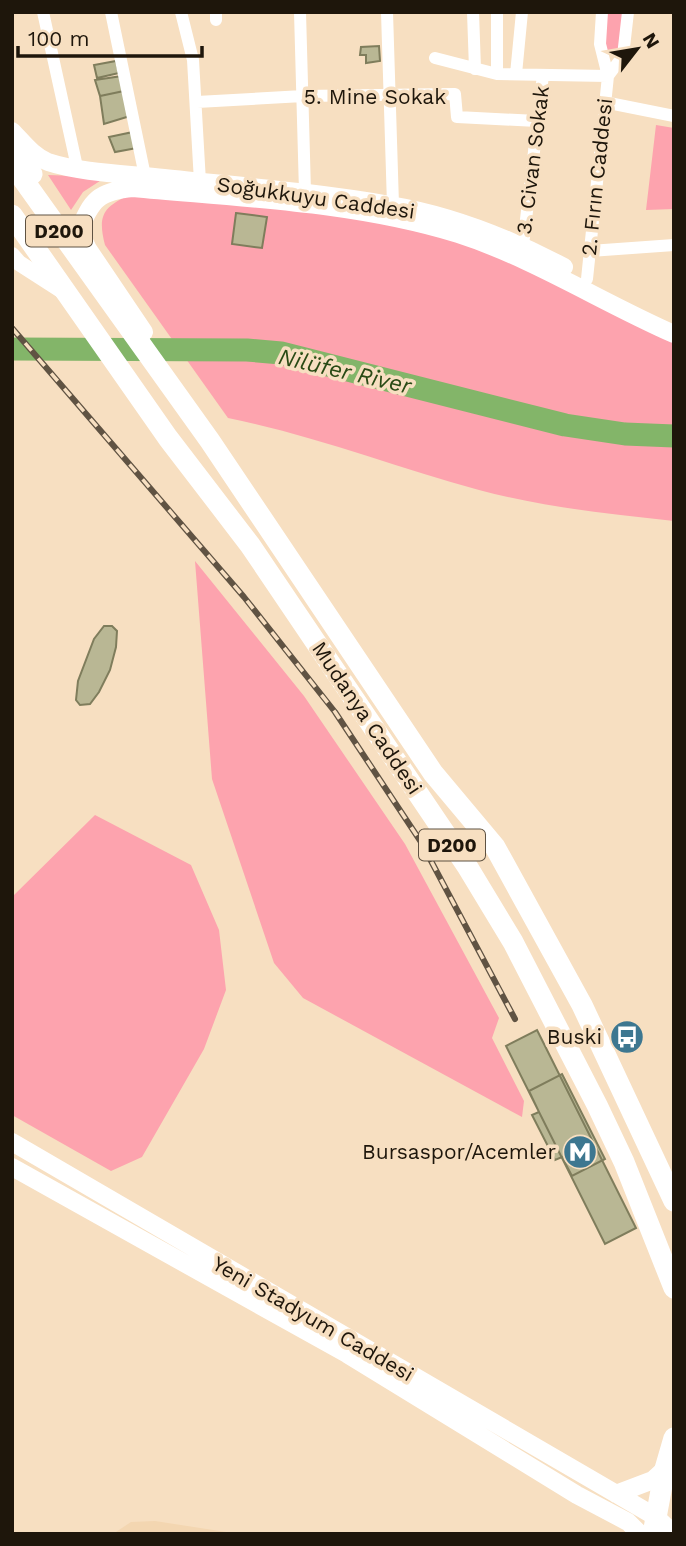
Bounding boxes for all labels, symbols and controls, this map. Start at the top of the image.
scale bar [18,14,201,58]
north arrow [602,14,672,84]
text: 100 m [28,26,90,51]
text: N [638,29,665,52]
street label: 5. Mine Sokak [304,84,446,109]
street label: 3. Civan Sokak [511,84,554,236]
street label: 2. Fırın Caddesi [576,97,617,257]
street label: Soğukkuyu Caddesi [216,171,416,224]
road number: D200 [26,216,92,246]
water label: Nilüfer River [276,343,415,400]
street label: Mudanya Caddesi [307,637,428,799]
road number: D200 [419,830,485,860]
bus stop icon: Buski [608,1018,646,1056]
place label: Buski [547,1024,602,1049]
metro station icon: Bursaspor/Acemler [561,1133,599,1171]
place label: Bursaspor/Acemler [362,1139,556,1164]
street label: Yeni Stadyum Caddesi [208,1251,418,1386]

